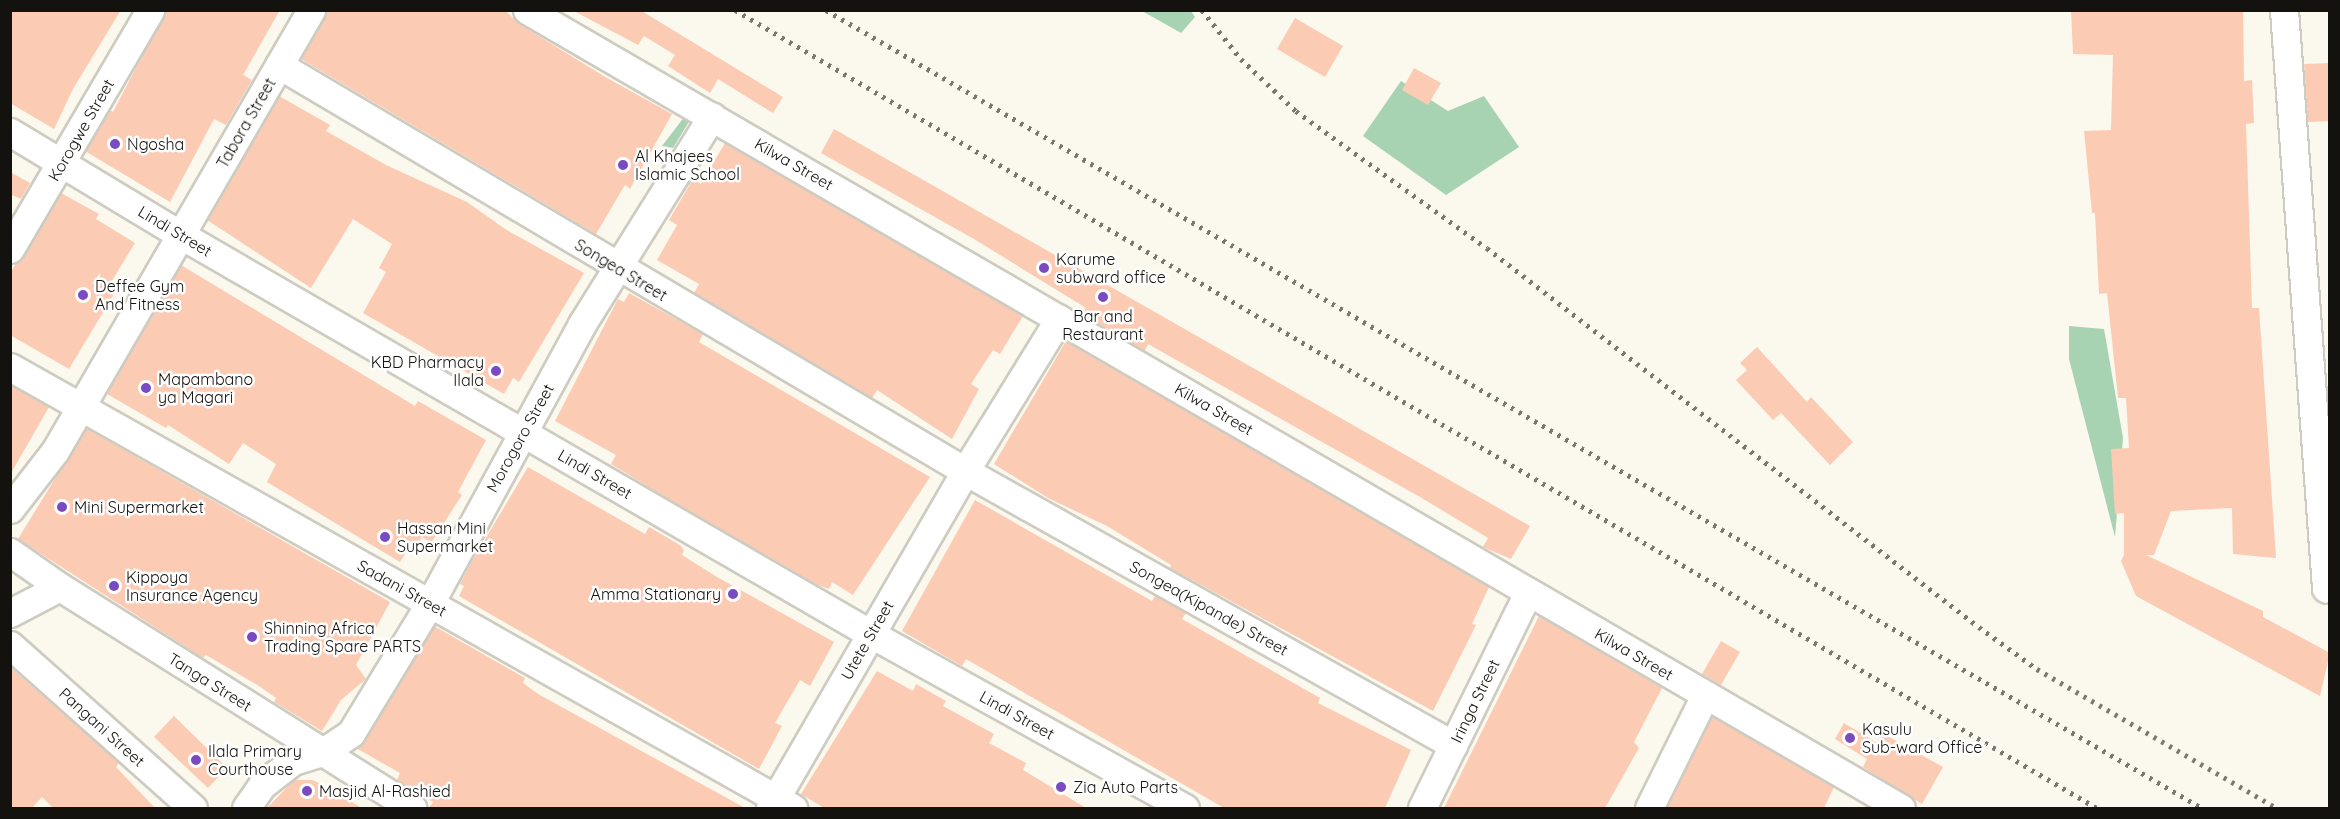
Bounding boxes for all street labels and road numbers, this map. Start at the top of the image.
street label: Tabora Street [212,75,280,171]
street label: Korogwe Street [44,76,118,184]
street label: Kilwa Street [751,134,837,194]
street label: Lindi Street [135,202,215,260]
street label: Songea Street [571,235,671,305]
street label: Kilwa Street [1171,379,1257,439]
street label: Morogoro Street [482,380,558,496]
street label: Lindi Street [555,445,635,503]
street label: Sadani Street [354,556,450,620]
street label: Songea(Kipande) Street [1126,556,1292,660]
street label: Utete Street [837,597,897,683]
street label: Kilwa Street [1591,624,1677,684]
street label: Tanga Street [165,649,255,715]
street label: Iringa Street [1447,656,1503,746]
street label: Pangani Street [55,683,149,771]
street label: Lindi Street [976,687,1058,743]

